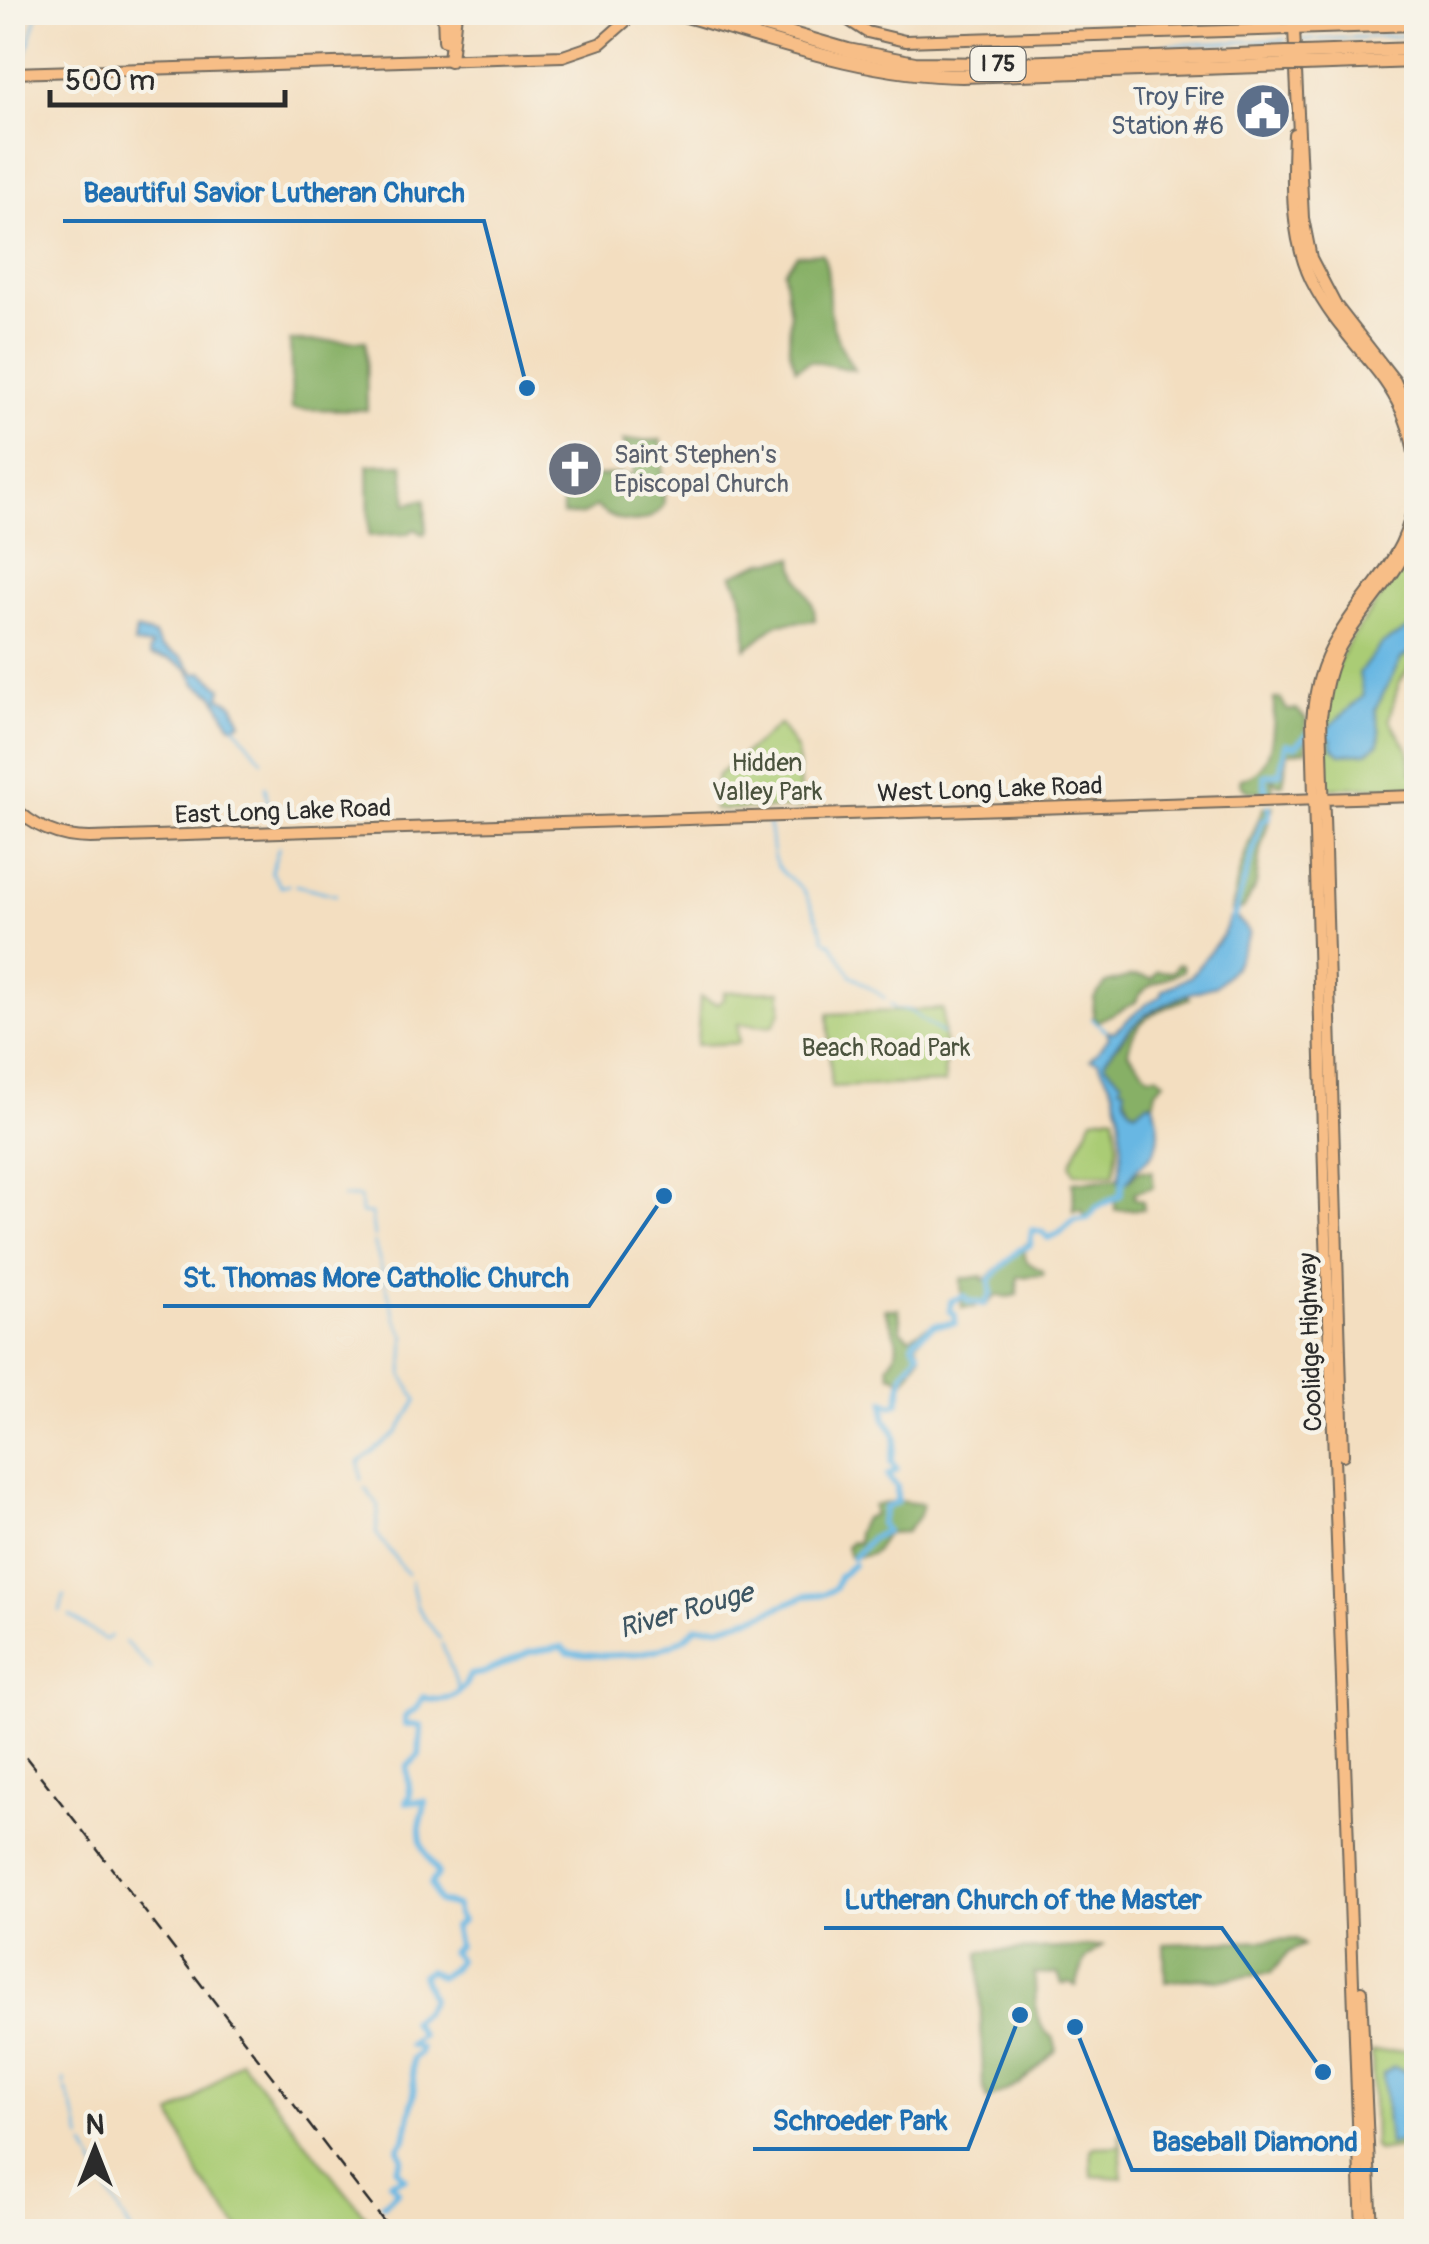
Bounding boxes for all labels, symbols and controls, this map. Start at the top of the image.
scale bar [50,45,285,107]
road number: I 75 [970,47,1026,81]
text: 500 m [65,62,155,99]
public building icon: Troy Fire Station #6 [1233,81,1293,141]
place label: Troy Fire Station #6 [1111,82,1225,142]
callout: Beautiful Savior Lutheran Church [63,163,484,221]
text: Beautiful Savior Lutheran Church [83,176,465,211]
church icon: Saint Stephen's Episcopal Church [545,439,605,499]
place label: Saint Stephen's Episcopal Church [614,440,789,500]
park label: Hidden Valley Park [712,748,823,808]
street label: West Long Lake Road [877,771,1103,809]
street label: East Long Lake Road [174,793,392,831]
park label: Beach Road Park [802,1033,971,1064]
callout: St. Thomas More Catholic Church [163,1248,589,1306]
street label: Coolidge Highway [1292,1252,1330,1432]
text: St. Thomas More Catholic Church [183,1261,569,1296]
water label: River Rouge [615,1574,760,1647]
callout: Lutheran Church of the Master [824,1870,1222,1928]
text: Lutheran Church of the Master [844,1883,1203,1918]
callout: Schroeder Park [753,2091,968,2149]
north arrow [45,2099,145,2199]
text: Schroeder Park [773,2104,948,2139]
text: N [86,2108,104,2143]
callout: Baseball Diamond [1132,2112,1378,2170]
text: Baseball Diamond [1152,2125,1358,2160]

